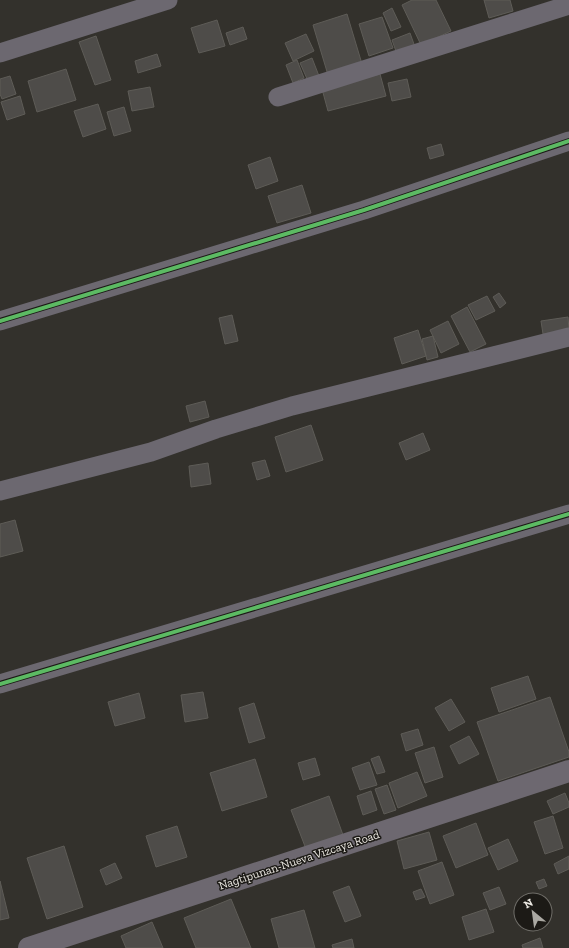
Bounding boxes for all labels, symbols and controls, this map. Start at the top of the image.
street label: Nagtipunan-Nueva Vizcaya Road [217,827,382,893]
north arrow [513,892,553,932]
text: N [522,896,536,911]

